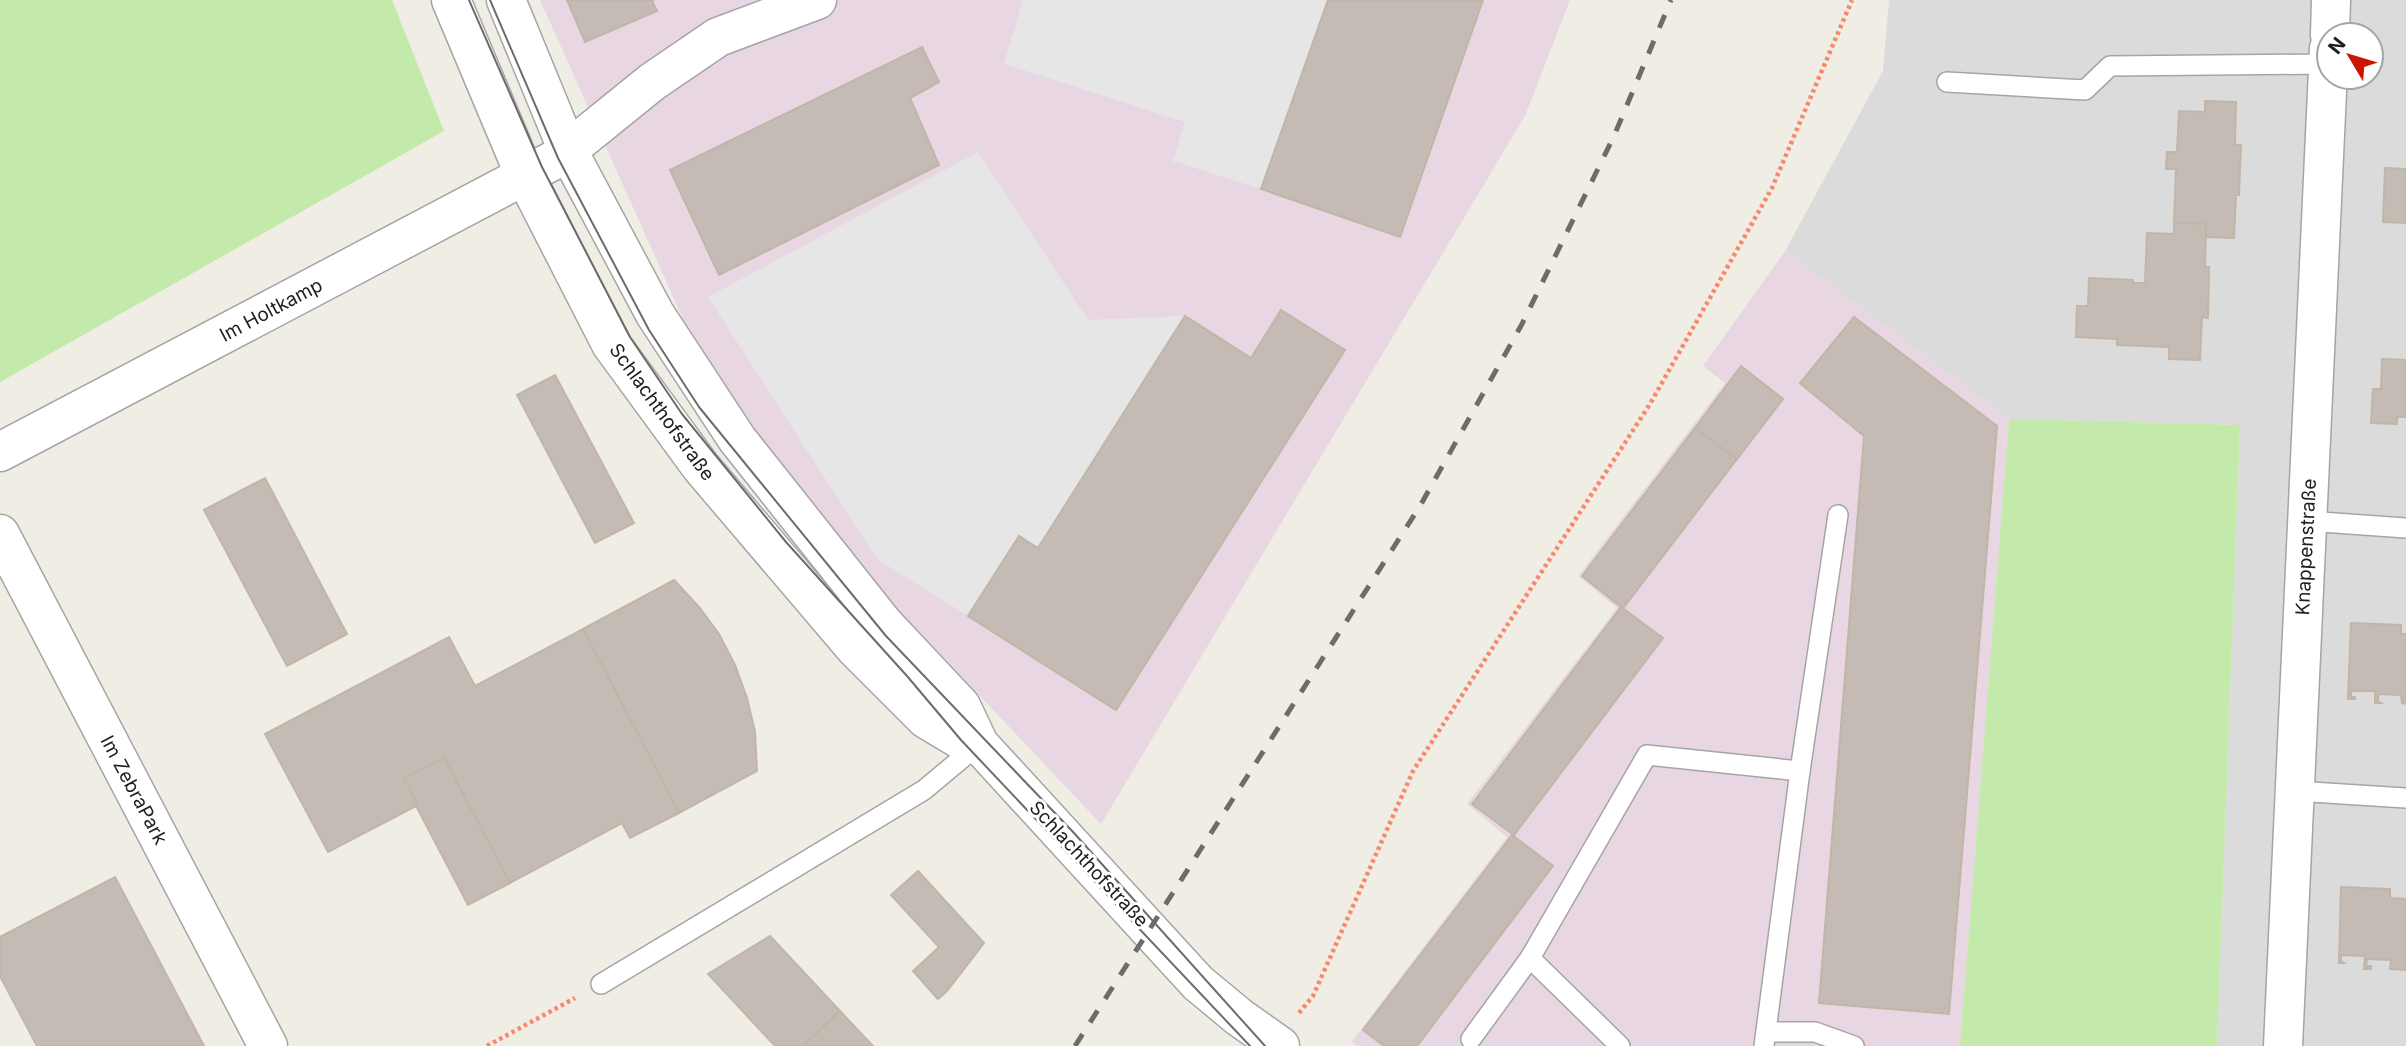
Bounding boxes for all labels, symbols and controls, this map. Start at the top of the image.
north arrow [2315,21,2385,91]
text: N [2323,33,2351,59]
street label: Im Holtkamp [216,273,326,347]
street label: Schlachthofstraße [605,339,719,485]
street label: Knappenstraße [2291,478,2321,616]
street label: Im ZebraPark [96,732,173,849]
street label: Schlachthofstraße [1025,796,1153,932]

